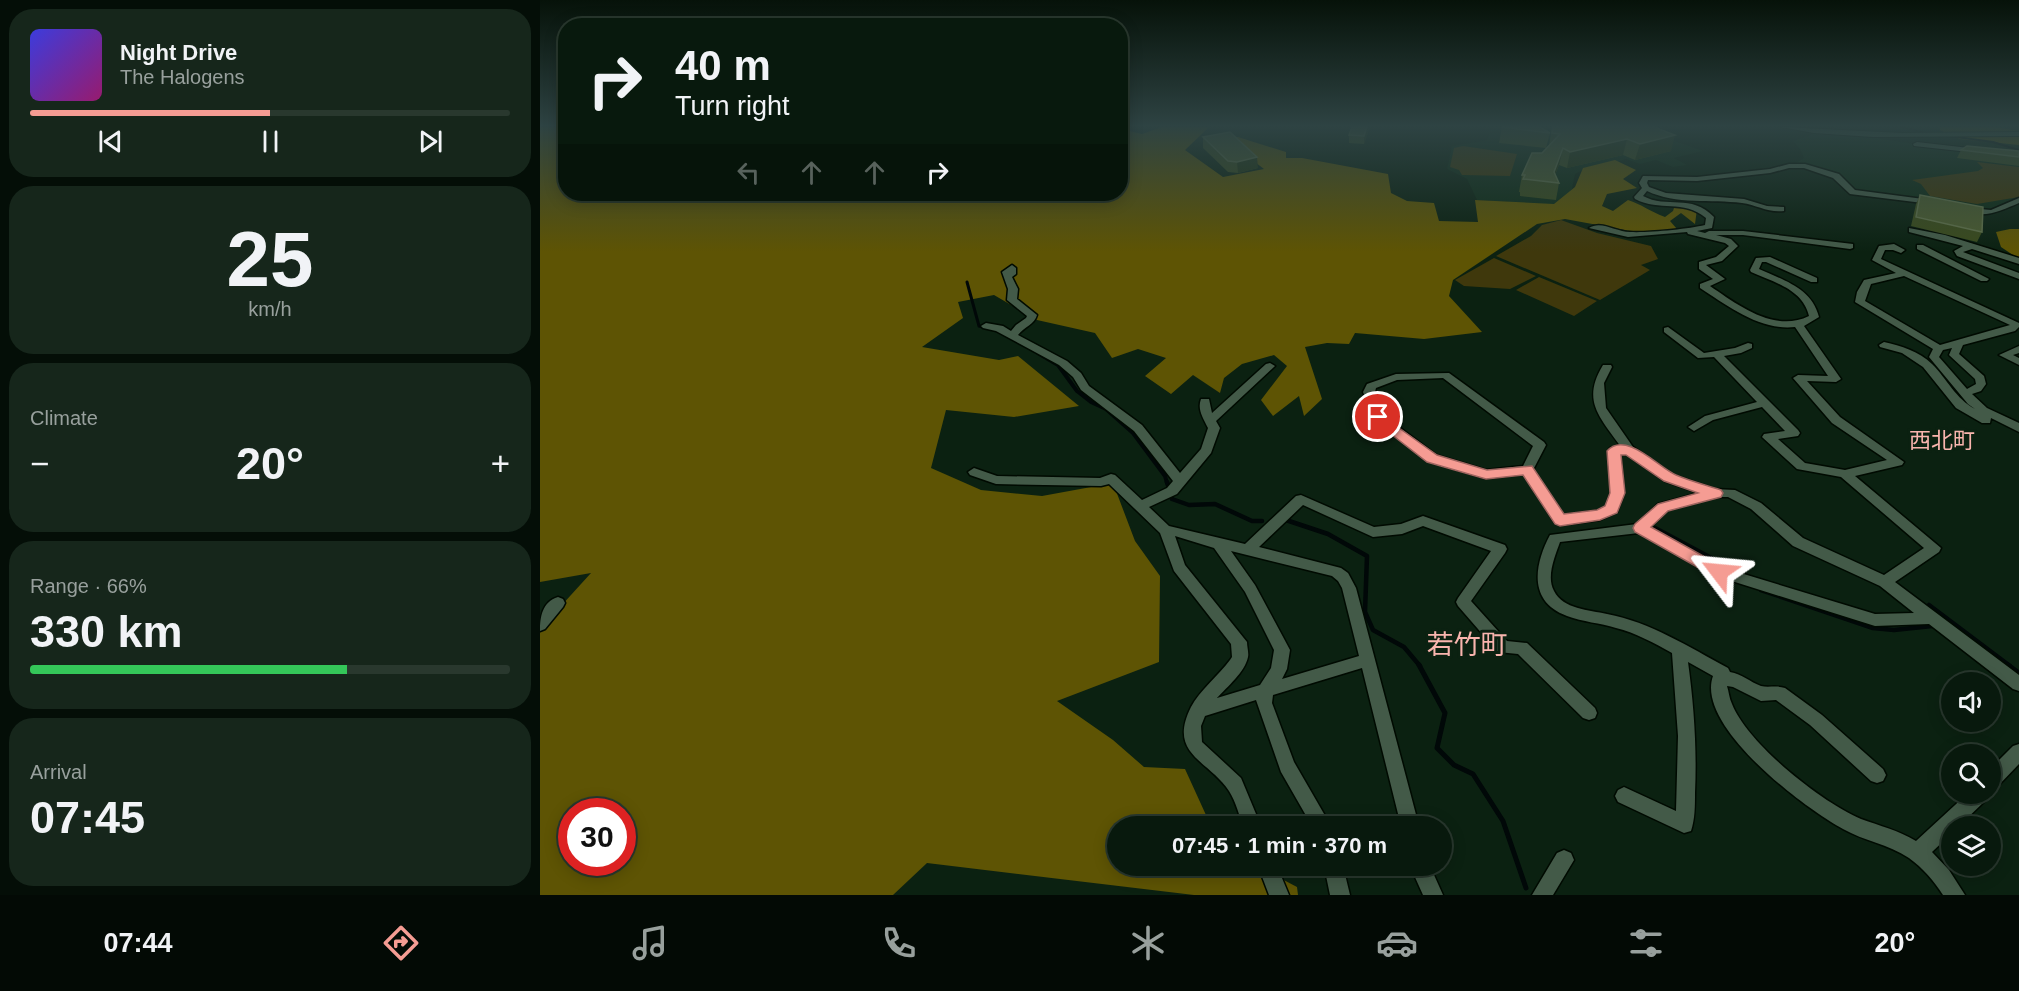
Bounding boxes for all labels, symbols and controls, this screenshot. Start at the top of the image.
text: Night Drive [120,40,237,65]
icon: right [576,42,654,120]
text: 40 m [675,42,771,89]
text: The Halogens [120,66,245,88]
text: Turn right [675,91,790,121]
icon: previous [94,125,127,158]
icon: pause [254,125,287,158]
icon: next [414,125,447,158]
icon: left [732,156,765,189]
icon: ahead [795,156,828,189]
icon: ahead [858,156,891,189]
icon: right [921,156,954,189]
text: 25 [227,215,313,303]
text: km/h [248,298,292,320]
pin [1352,391,1403,442]
icon: arrive [1361,400,1394,433]
text: Climate [30,407,98,429]
district label: 西北町 [1909,428,1975,453]
text: 20° [236,438,304,489]
text: − [30,445,49,482]
text: + [491,445,510,482]
position arrow [1687,540,1751,604]
text: Range · 66% [30,575,147,597]
text: 330 km [30,606,183,657]
district label: 若竹町 [1427,630,1508,660]
map controls [1941,672,2001,876]
button: sound [1941,672,2001,732]
button: search [1941,744,2001,804]
text: Arrival [30,761,87,783]
text: 07:45 [30,792,145,843]
speed limit sign: 30 [558,798,636,876]
button: layers [1941,816,2001,876]
text: 07:45 · 1 min · 370 m [1172,833,1387,858]
icon: directions [380,922,422,964]
icon: music [629,922,671,964]
icon: phone [878,922,920,964]
icon: climate [1127,922,1169,964]
icon: car [1376,922,1418,964]
icon: filters [1625,922,1667,964]
text: 07:44 [104,928,173,958]
text: 20° [1875,928,1915,958]

